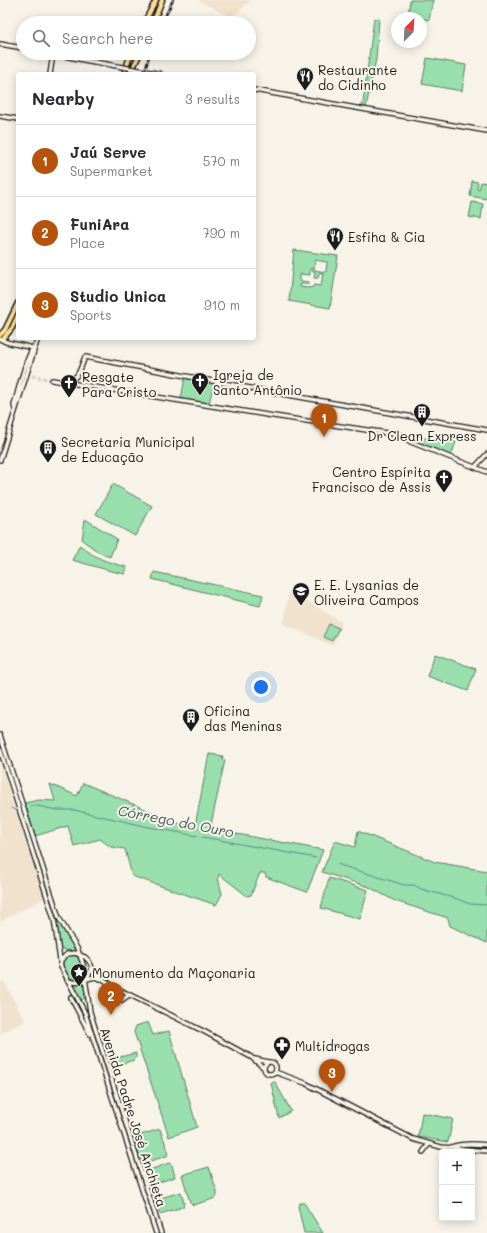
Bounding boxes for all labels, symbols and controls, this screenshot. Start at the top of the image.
north arrow [391,12,427,48]
search box [16,16,256,60]
icon: search [30,27,52,49]
text: Search here [62,28,153,48]
place label: Restaurante do Cidinho [318,61,397,93]
restaurant icon: Restaurante do Cidinho [295,66,315,91]
text: Nearby [32,87,94,109]
text: 3 results [185,90,240,107]
text: Jaú Serve [70,142,146,162]
text: 1 [42,152,48,169]
text: 570 m [203,152,240,169]
text: Supermarket [70,162,153,179]
text: FuniAra [70,214,129,234]
text: 2 [41,224,49,241]
text: 790 m [203,224,240,241]
restaurant icon: Esfiha & Cia [325,226,345,251]
place label: Esfiha & Cia [348,228,425,245]
text: Place [70,234,105,251]
text: Studio Unica [70,286,166,306]
text: 3 [41,296,49,313]
text: 910 m [204,296,240,313]
text: Sports [70,306,112,323]
place label: Igreja de Santo Antônio [213,366,302,398]
place label: Resgate Para Cristo [82,368,157,400]
church icon: Igreja de Santo Antônio [190,371,210,396]
church icon: Resgate Para Cristo [59,373,79,398]
building icon: Dr Clean Express [412,402,432,427]
pin: 1 [311,404,337,437]
place label: Dr Clean Express [368,427,476,444]
place label: Secretaria Municipal de Educação [61,433,195,465]
building icon: Secretaria Municipal de Educação [38,438,58,463]
place label: Centro Espírita Francisco de Assis [312,463,431,495]
church icon: Centro Espírita Francisco de Assis [434,468,454,493]
place label: E. E. Lysanias de Oliveira Campos [314,576,419,608]
school or university icon: E. E. Lysanias de Oliveira Campos [291,581,311,606]
your location [251,677,271,697]
place label: Oficina das Meninas [204,702,282,734]
building icon: Oficina das Meninas [181,707,201,732]
water label: Córrego do Ouro [116,800,236,842]
place icon: Monumento da Maçonaria [69,962,89,987]
place label: Monumento da Maçonaria [92,964,256,981]
pin: 2 [98,982,124,1015]
street label: Avenida Padre José Anchieta [97,1025,171,1209]
pharmacy icon: Multidrogas [272,1035,292,1060]
place label: Multidrogas [295,1037,370,1054]
pin: 3 [319,1059,345,1092]
map controls [439,1149,475,1221]
button: + [439,1149,475,1185]
button: − [439,1185,475,1221]

